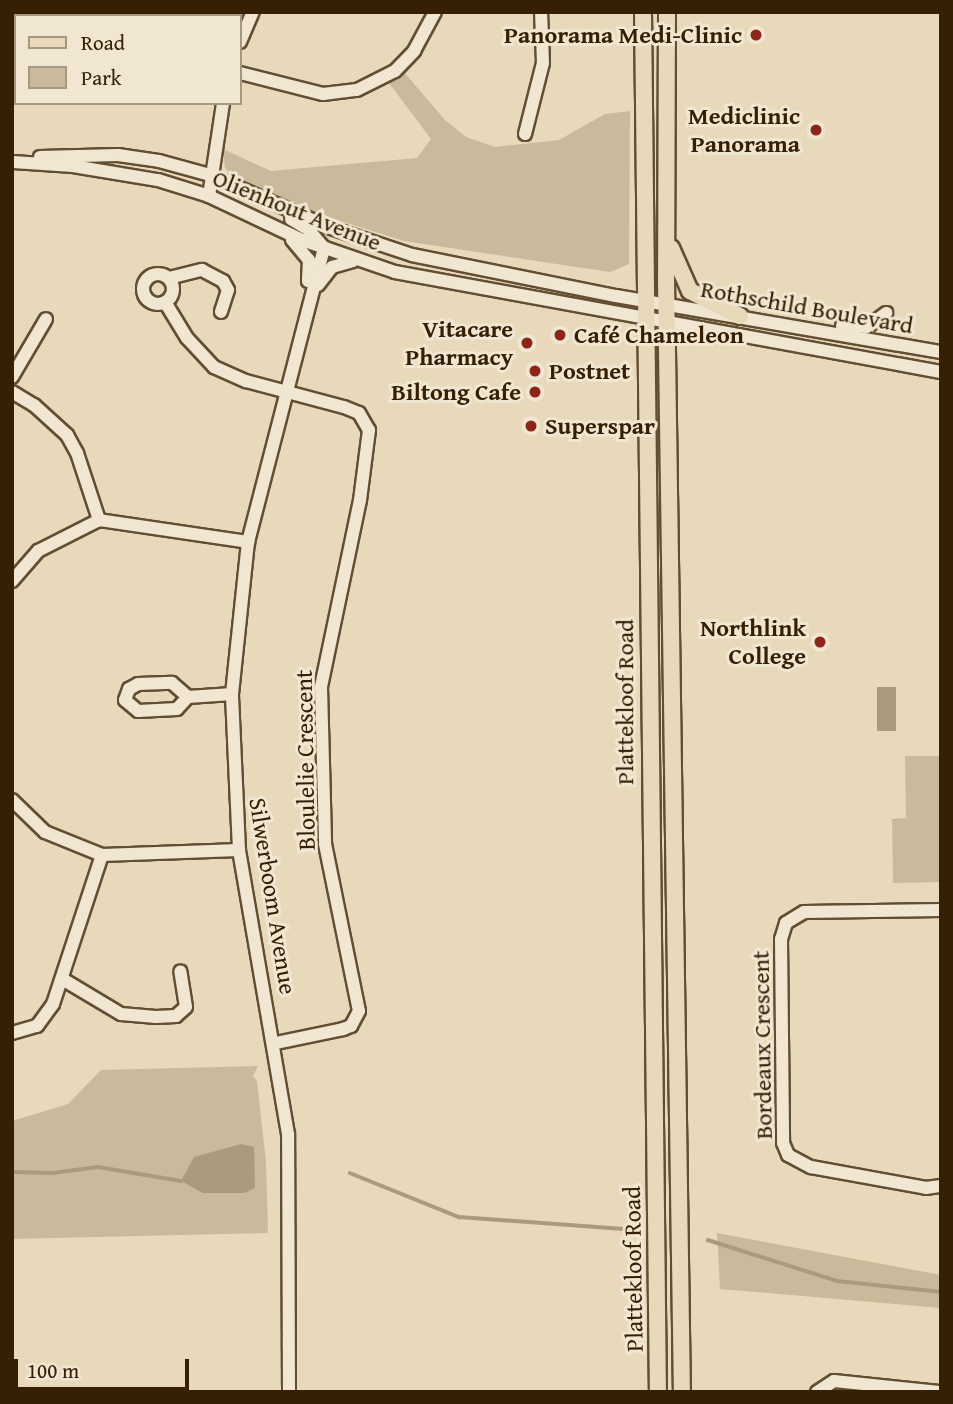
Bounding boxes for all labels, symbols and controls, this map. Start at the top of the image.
legend [14,14,242,105]
place label: Panorama Medi-Clinic [504,21,742,49]
text: Road [81,27,125,58]
marker: Panorama Medi-Clinic [748,27,764,43]
text: Park [81,62,122,93]
place label: Mediclinic Panorama [688,102,800,158]
marker: Mediclinic Panorama [806,120,826,140]
street label: Olienhout Avenue [209,163,385,257]
street label: Rothschild Boulevard [699,274,915,340]
place label: Vitacare Pharmacy [405,315,513,371]
place label: Café Chameleon [574,321,744,349]
marker: Café Chameleon [552,327,568,343]
marker: Vitacare Pharmacy [519,335,535,351]
place label: Postnet [549,357,630,385]
marker: Postnet [527,363,543,379]
place label: Biltong Cafe [391,378,521,406]
marker: Biltong Cafe [527,384,543,400]
place label: Superspar [545,412,655,440]
marker: Superspar [523,418,539,434]
place label: Northlink College [700,614,806,670]
street label: Plattekloof Road [611,619,639,785]
marker: Northlink College [812,634,828,650]
street label: Bloulelie Crescent [289,669,321,851]
street label: Silwerboom Avenue [243,796,303,996]
street label: Bordeaux Crescent [746,950,778,1140]
street label: Plattekloof Road [617,1186,649,1352]
scale bar [18,1344,192,1388]
text: 100 m [27,1355,79,1386]

